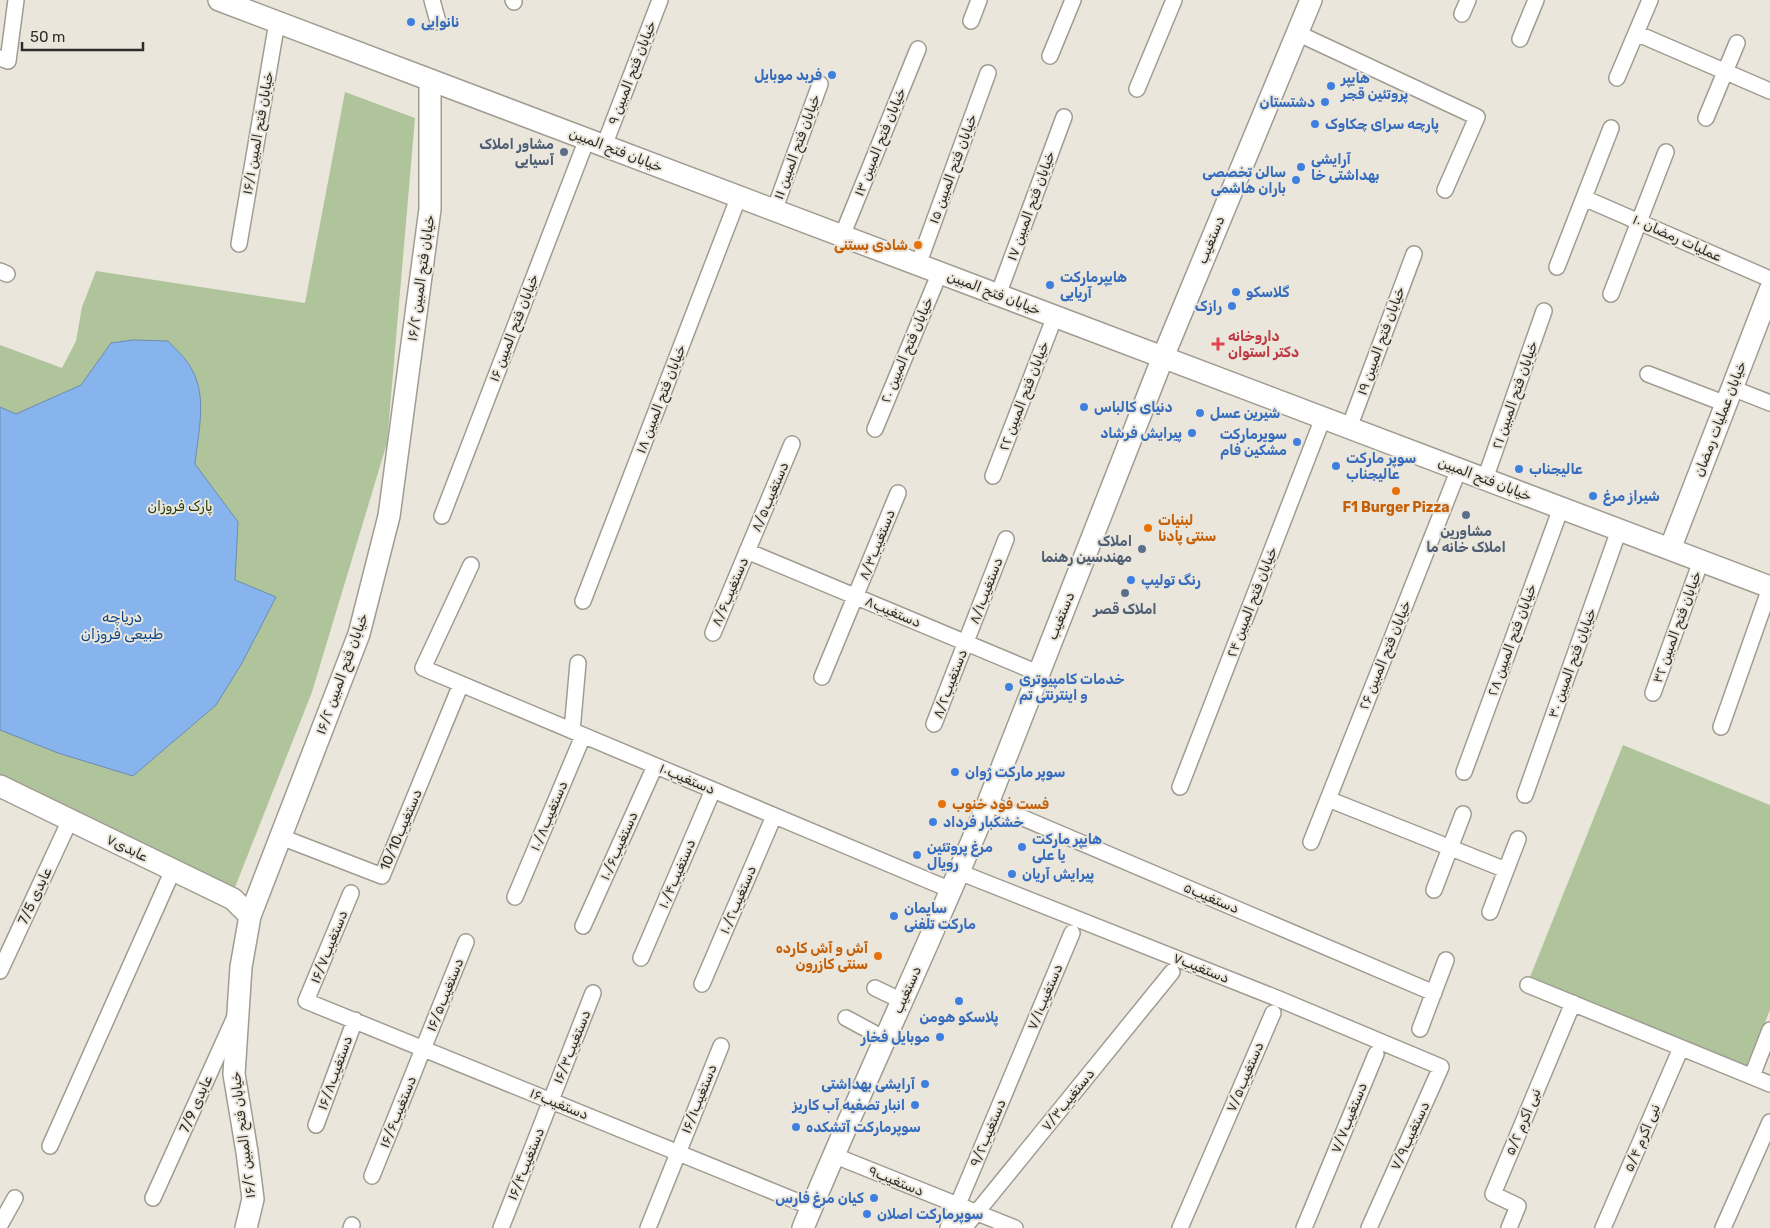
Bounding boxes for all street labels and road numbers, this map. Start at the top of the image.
street label: خیابان فتح المبین ۹ [604,18,662,128]
street label: خیابان فتح المبین ۱۶/۱ [239,70,279,196]
street label: خیابان فتح المبین ۱۳ [850,85,911,199]
street label: خیابان فتح المبین ۱۱ [770,92,826,203]
street label: خیابان فتح المبین ۱۵ [925,112,983,227]
street label: خیابان فتح المبین [566,124,665,178]
street label: خیابان فتح المبین ۱۷ [1003,149,1061,264]
street label: عملیات رمضان ۱۰ [1630,211,1725,265]
street label: خیابان فتح المبین ۱۶/۲ [404,213,440,343]
street label: دستغیب [1194,213,1228,266]
street label: خیابان فتح المبین [944,267,1043,321]
street label: خیابان فتح المبین ۱۶ [486,272,544,385]
street label: خیابان فتح المبین ۱۹ [1353,284,1411,398]
street label: خیابان فتح المبین ۲۰ [877,294,939,406]
street label: خیابان فتح المبین ۲۱ [1489,338,1543,452]
street label: خیابان فتح المبین ۲۲ [995,339,1055,454]
street label: خیابان فتح المبین ۱۸ [632,342,692,457]
street label: خیابان عملیات رمضان [1690,359,1750,479]
street label: خیابان فتح المبین [1435,453,1534,507]
street label: دستغیب۸/۵ [748,459,792,535]
street label: دستغیب۸/۳ [855,507,899,583]
street label: خیابان فتح المبین ۲۴ [1223,544,1283,660]
street label: دستغیب۸/۶ [708,555,752,629]
street label: دستغیب۸/۱ [966,555,1007,627]
street label: خیابان فتح المبین ۳۲ [1649,568,1707,686]
street label: خیابان فتح المبین ۲۸ [1484,582,1542,699]
street label: دستغیب [1044,589,1078,642]
street label: دستغیب۸ [863,593,924,631]
street label: خیابان فتح المبین ۲۶ [1355,598,1417,713]
street label: خیابان فتح المبین ۳۰ [1544,606,1602,721]
street label: خیابان فتح المبین ۱۶/۲ [312,611,374,738]
street label: دستغیب۸/۲ [929,647,971,721]
street label: دستغیب۱۰ [657,760,718,798]
street label: دستغیب۱۰/۸ [527,778,571,854]
street label: 10/10دستغیب [376,787,426,873]
street label: دستغیب۱۰/۶ [596,809,642,883]
street label: عابدی۷ [103,831,151,866]
street label: دستغیب۱۰/۴ [655,837,699,911]
street label: دستغیب۱۰/۲ [716,863,760,937]
street label: عابدی 7/5 [14,864,56,927]
street label: دستغیب۵ [1181,879,1242,917]
street label: دستغیب۱۶/۷ [307,908,351,986]
street label: دستغیب۷ [1170,949,1232,987]
street label: دستغیب۱۶/۵ [423,956,467,1034]
street label: دستغیب۷/۱ [1023,961,1067,1033]
street label: دستغیب [889,963,925,1016]
street label: دستغیب۱۶/۳ [550,1008,595,1086]
street label: دستغیب۱۶/۸ [314,1033,356,1112]
street label: دستغیب۷/۵ [1223,1039,1267,1115]
street label: دستغیب۱۶/۱ [677,1062,721,1136]
street label: دستغیب۷/۳ [1038,1065,1098,1134]
street label: خیابان فتح المبین ۱۶/۲ [227,1070,261,1199]
street label: عابدی 7/9 [176,1072,216,1135]
street label: دستغیب۱۶/۶ [376,1073,420,1150]
street label: دستغیب۷/۷ [1327,1080,1371,1156]
street label: دستغیب۱۶ [527,1085,591,1124]
street label: نبی اکرم ۵/۲ [1501,1086,1546,1158]
street label: دستغیب۹/۲ [966,1096,1010,1169]
street label: دستغیب۷/۹ [1387,1099,1433,1173]
street label: نبی اکرم ۵/۴ [1620,1101,1665,1175]
street label: دستغیب۱۶/۴ [504,1125,548,1203]
street label: دستغیب۹ [866,1162,926,1200]

